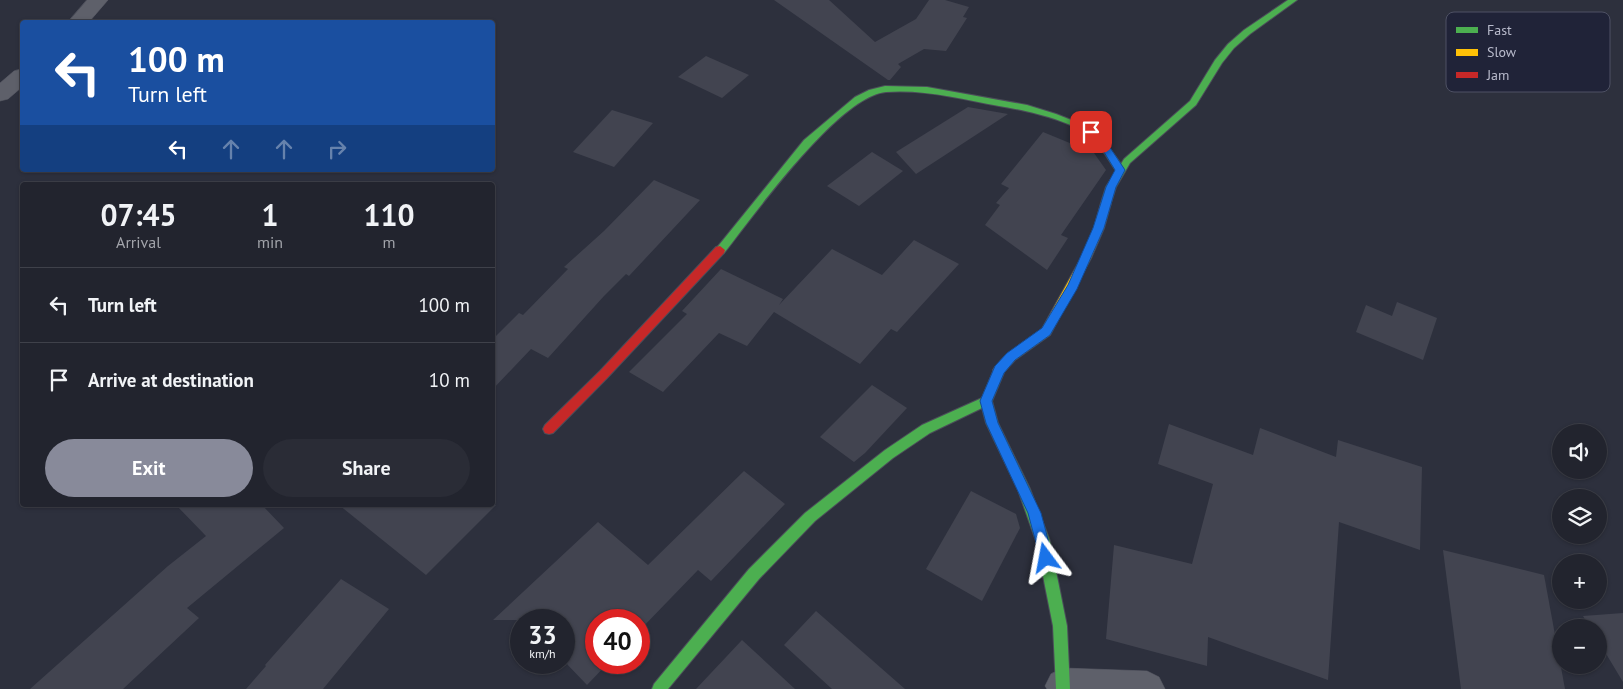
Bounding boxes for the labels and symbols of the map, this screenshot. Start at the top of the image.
legend [1446,12,1610,92]
text: Fast [1487,21,1512,39]
text: Slow [1487,43,1517,61]
text: Jam [1486,66,1509,84]
pin [1070,111,1112,153]
position arrow [1019,531,1071,583]
speed limit sign: 40 [585,609,650,674]

